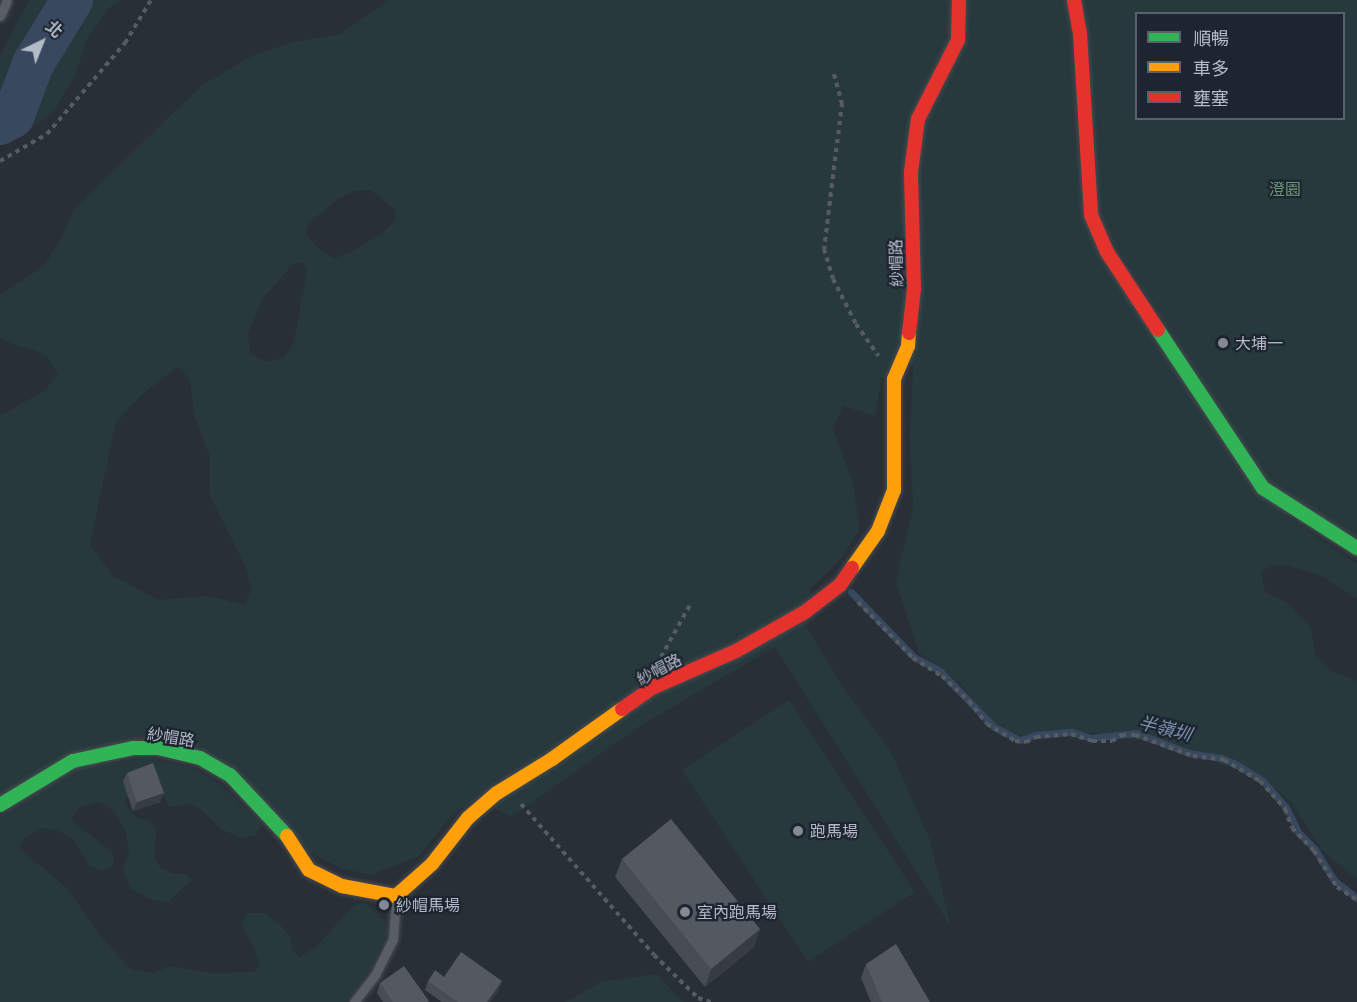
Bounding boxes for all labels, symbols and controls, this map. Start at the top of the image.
north arrow [12,12,72,72]
legend [1135,12,1345,120]
text: 北 [41,15,68,42]
text: 順暢 [1193,26,1229,50]
text: 車多 [1193,56,1229,80]
text: 壅塞 [1193,86,1229,110]
park label: 澄園 [1269,179,1301,199]
street label: 紗帽路 [886,239,906,287]
place label: 大埔一 [1235,333,1283,353]
marker: 大埔一 [1216,336,1230,350]
street label: 紗帽路 [633,650,685,688]
water label: 半嶺圳 [1136,711,1194,745]
street label: 紗帽路 [146,724,196,750]
place label: 跑馬場 [810,821,858,841]
marker: 跑馬場 [791,824,805,838]
place label: 紗帽馬場 [396,895,460,915]
marker: 紗帽馬場 [377,898,391,912]
place label: 室內跑馬場 [697,902,777,922]
marker: 室內跑馬場 [678,905,692,919]

